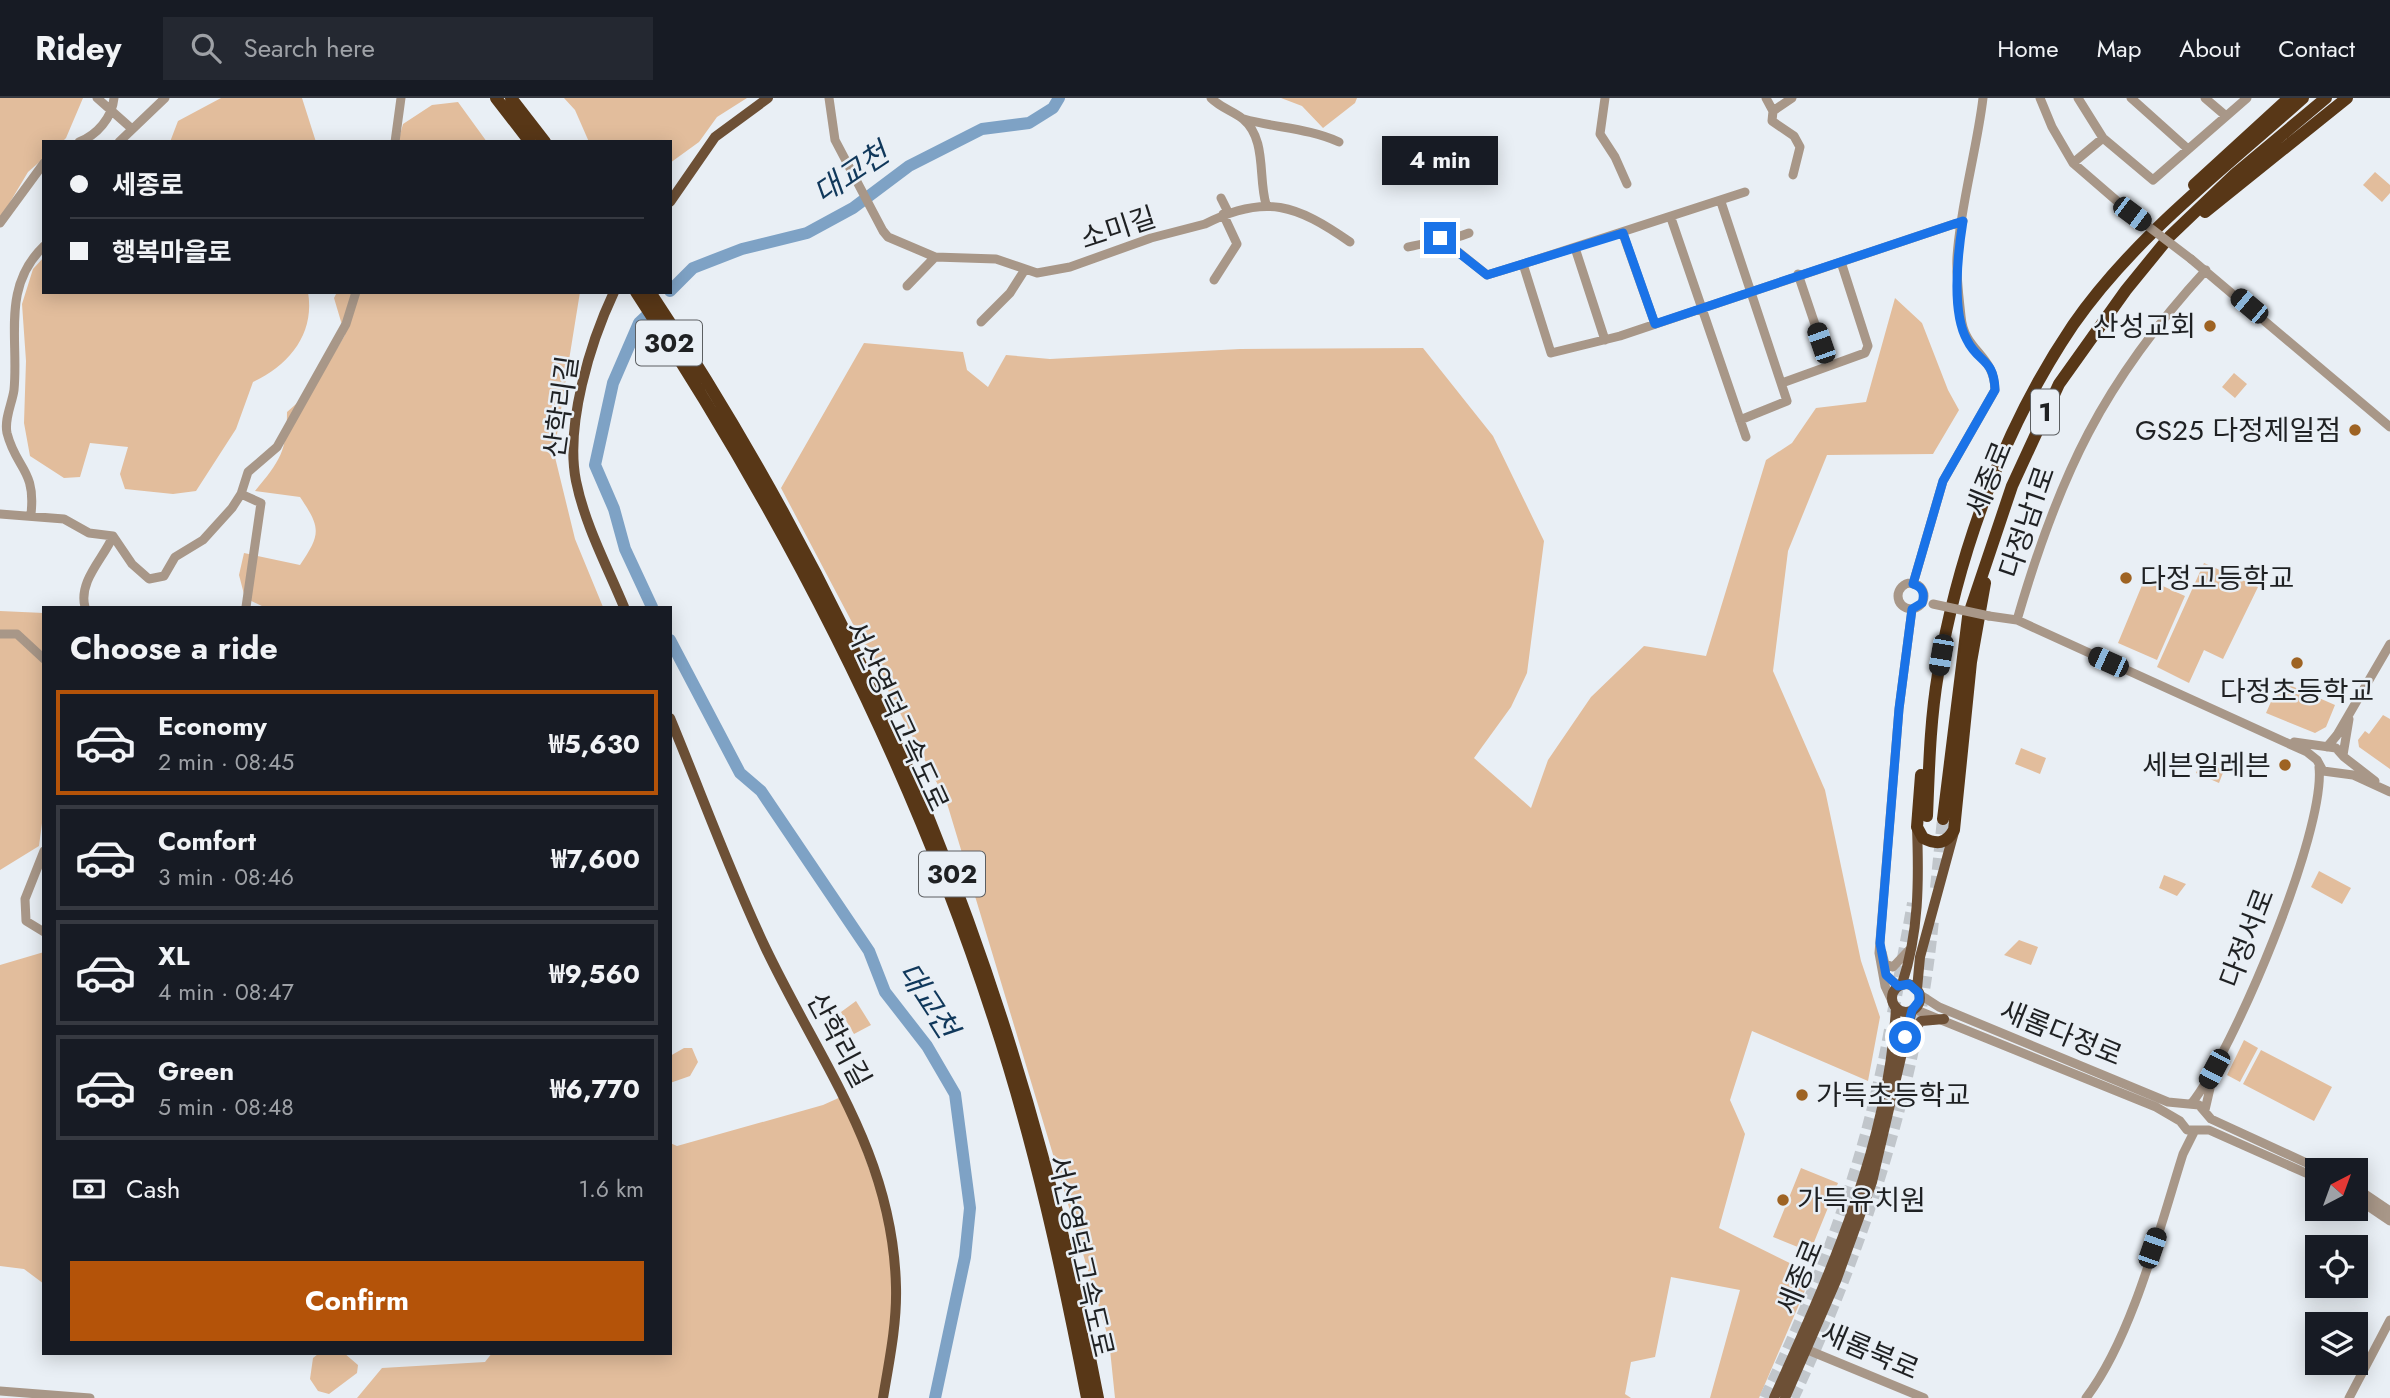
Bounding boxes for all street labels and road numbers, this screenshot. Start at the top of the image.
street label: 소미길 [1075,197,1161,259]
road number: 302 [636,320,702,366]
street label: 산학리길 [534,353,588,461]
road number: 1 [2031,390,2059,434]
street label: 세종로 [1956,435,2022,523]
street label: 다정남1로 [1989,461,2065,583]
street label: 서산영덕고속도로 [835,614,959,818]
road number: 302 [919,852,985,896]
street label: 다정서로 [2209,883,2285,993]
street label: 산학리길 [797,985,881,1095]
street label: 새롬다정로 [1994,990,2128,1076]
street label: 서산영덕고속도로 [1038,1151,1124,1361]
street label: 세종로 [1767,1233,1833,1321]
street label: 새롬북로 [1815,1312,1925,1390]

